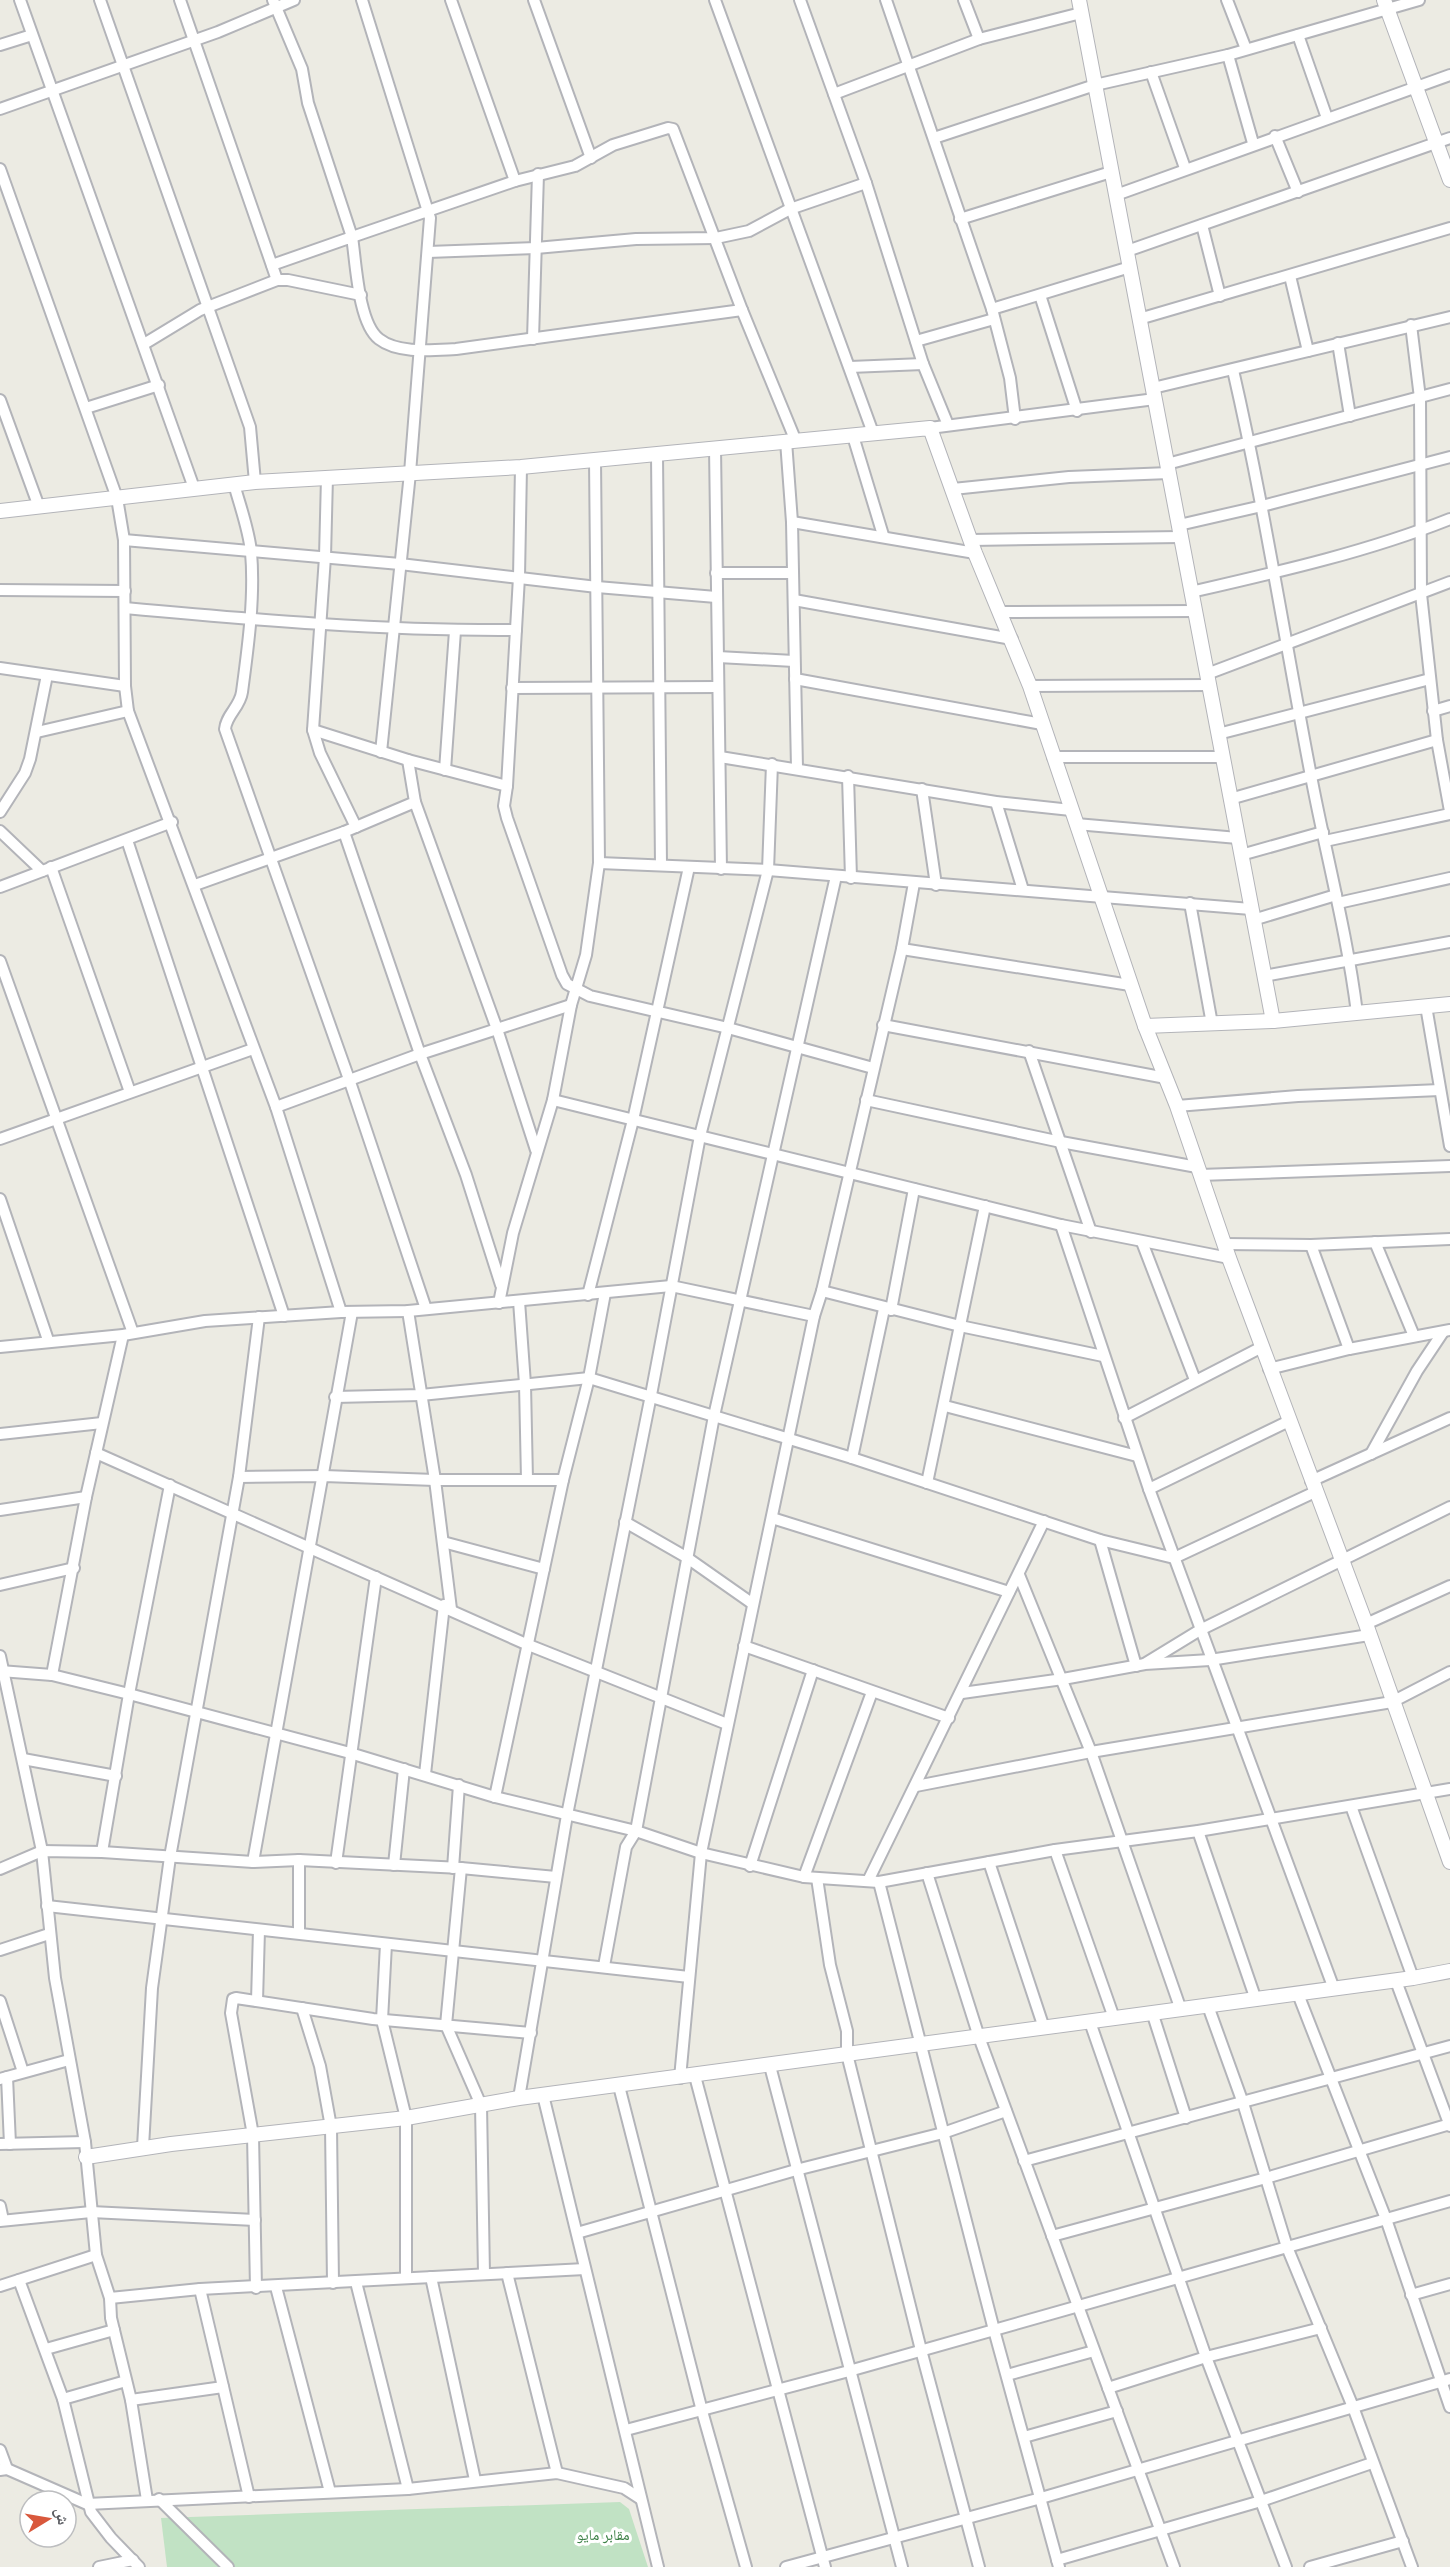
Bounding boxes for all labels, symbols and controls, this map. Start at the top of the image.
north arrow [18,2489,78,2549]
text: ش [51,2506,73,2526]
park label: مقابر مايو [576,2526,630,2544]

